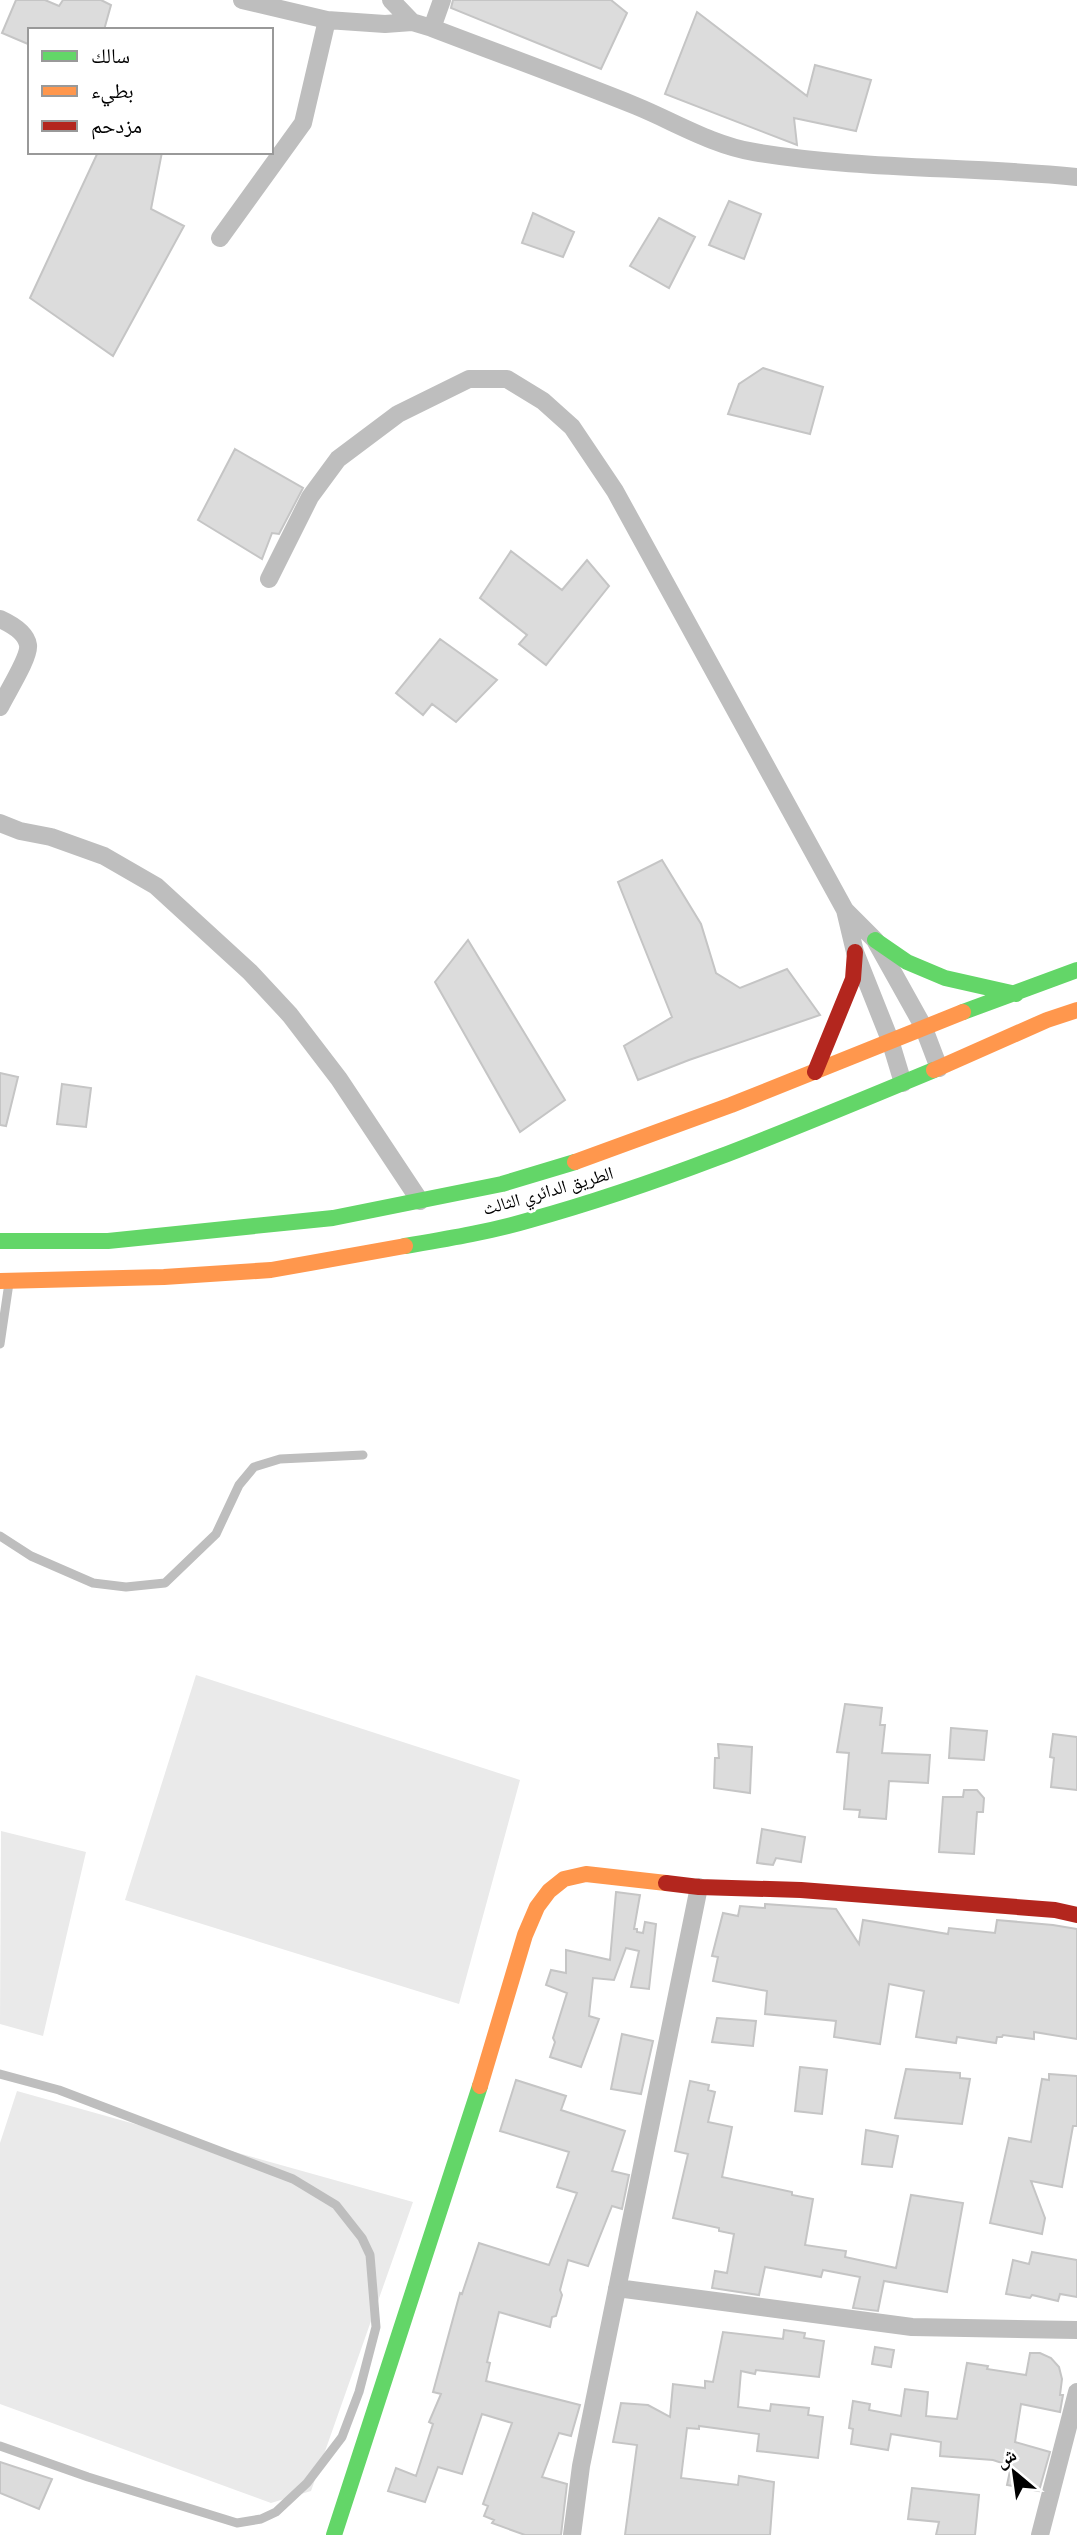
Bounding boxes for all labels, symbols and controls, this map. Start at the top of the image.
legend [28,28,273,154]
text: سالك [91,43,130,69]
text: بطيء [91,78,134,107]
text: مزدحم [91,113,142,140]
street label: الطريق الدائري الثالث [480,1162,617,1224]
north arrow [979,2437,1049,2507]
text: ش [992,2443,1020,2473]

